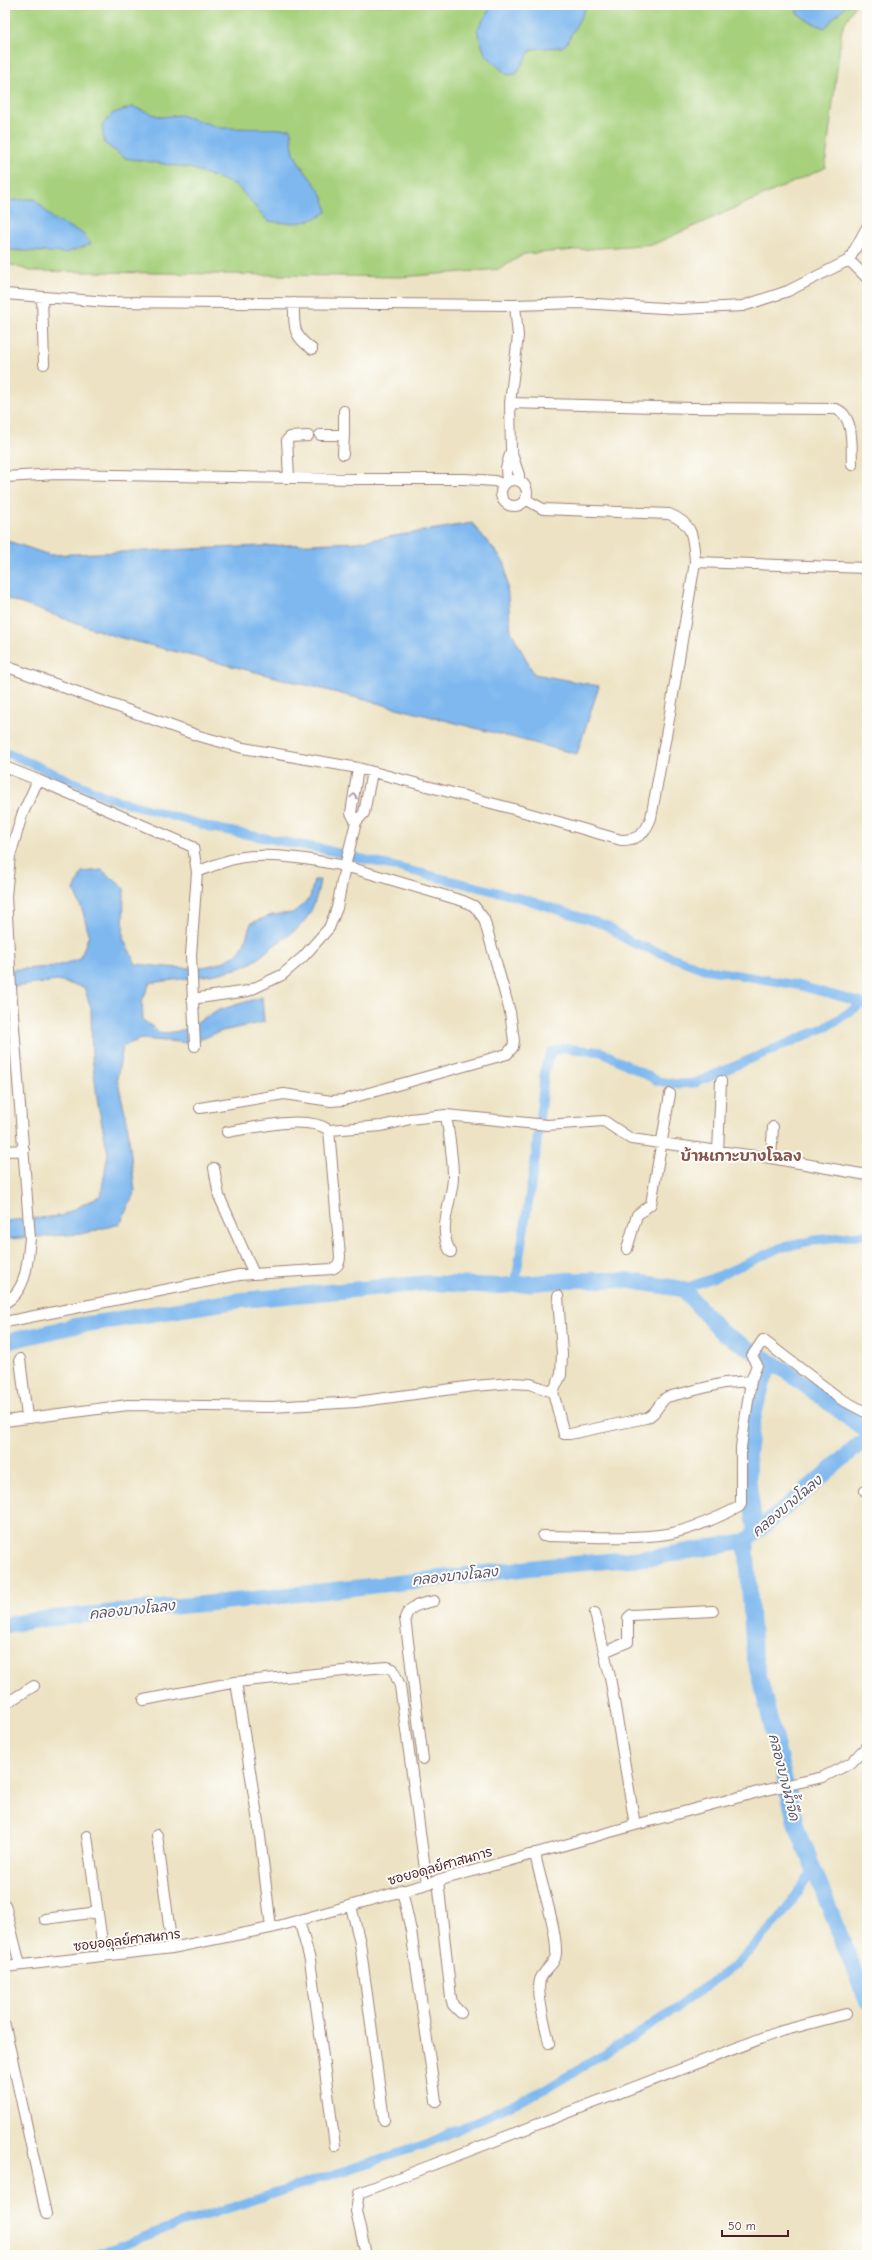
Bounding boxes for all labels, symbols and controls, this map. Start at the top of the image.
one-way arrow [349,793,357,799]
district label: บ้านเกาะบางโฉลง [681,1146,802,1165]
water label: คลองบางโฉลง [748,1470,827,1540]
water label: คลองบางโฉลง [411,1562,501,1589]
water label: คลองบางโฉลง [88,1596,178,1623]
water label: คลองบางน้ำจืด [765,1731,808,1824]
street label: ซอยอดุลย์ศาสนการ [385,1842,495,1890]
street label: ซอยอดุลย์ศาสนการ [72,1924,182,1956]
scale bar [722,2212,788,2238]
text: 50 m [728,2219,756,2233]

